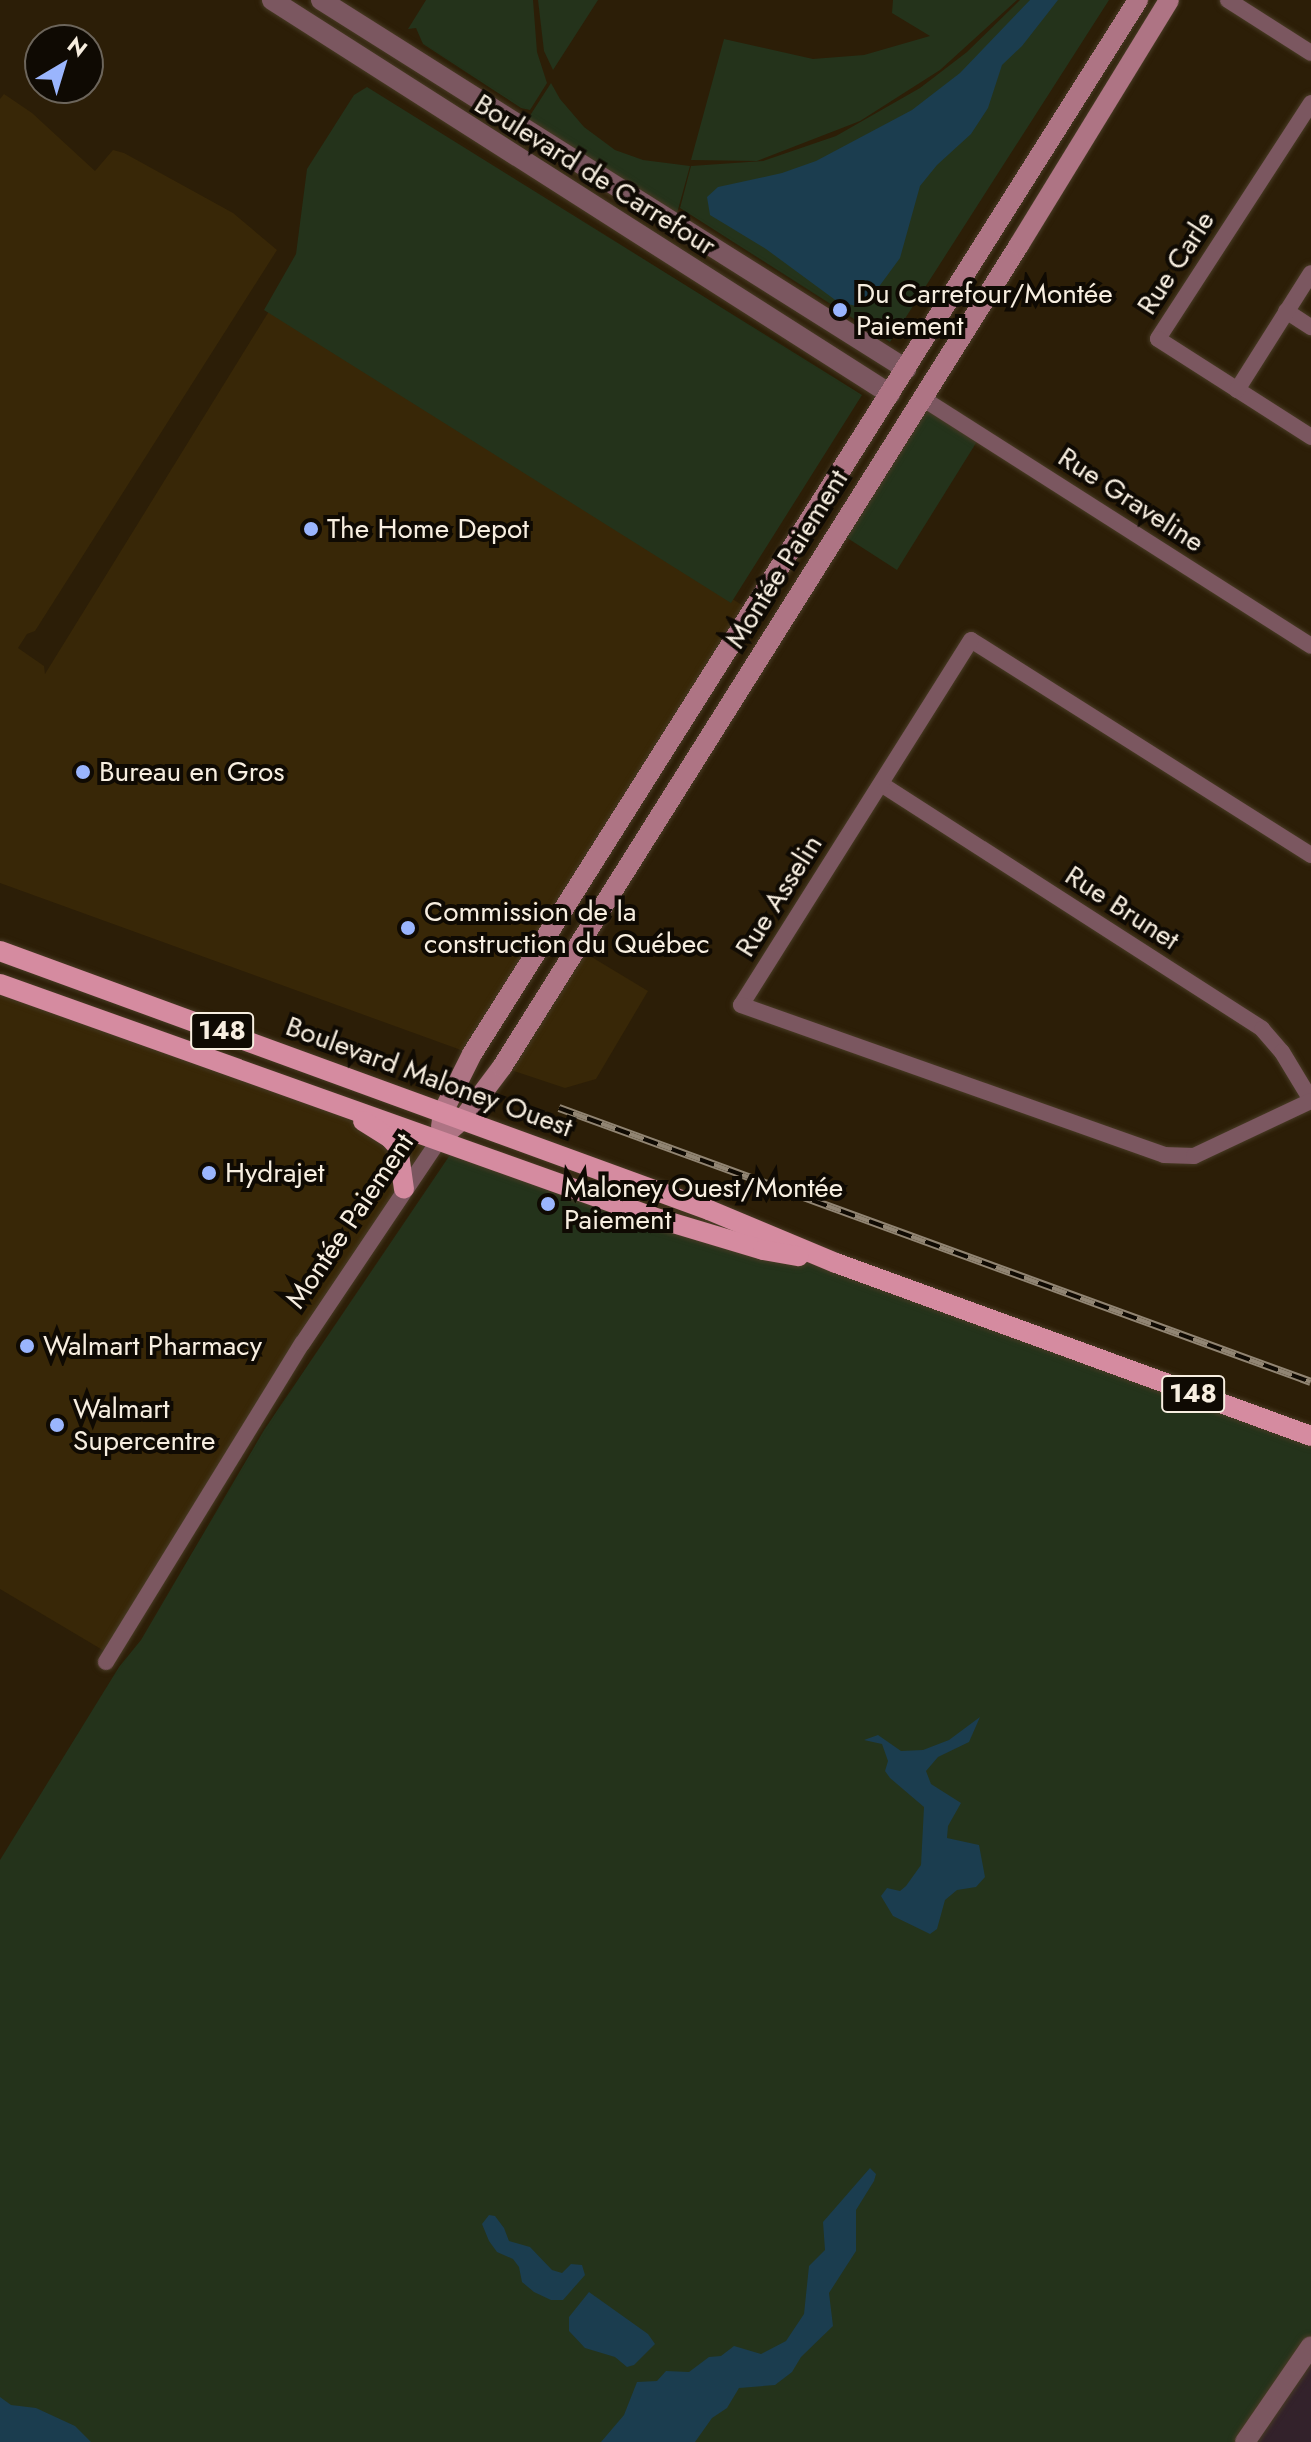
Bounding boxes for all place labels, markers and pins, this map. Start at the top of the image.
place label: Du Carrefour/Montée Paiement [856,277,1113,343]
marker: Du Carrefour/Montée Paiement [831,301,849,319]
place label: The Home Depot [327,512,529,546]
marker: The Home Depot [302,520,320,538]
place label: Bureau en Gros [99,755,284,789]
marker: Bureau en Gros [74,763,92,781]
place label: Commission de la construction du Québec [424,895,710,961]
marker: Commission de la construction du Québec [399,919,417,937]
place label: Hydrajet [225,1156,325,1190]
marker: Hydrajet [200,1164,218,1182]
place label: Maloney Ouest/Montée Paiement [564,1171,843,1237]
marker: Maloney Ouest/Montée Paiement [539,1195,557,1213]
place label: Walmart Pharmacy [43,1329,262,1363]
marker: Walmart Pharmacy [18,1337,36,1355]
place label: Walmart Supercentre [73,1392,215,1458]
marker: Walmart Supercentre [48,1416,66,1434]

